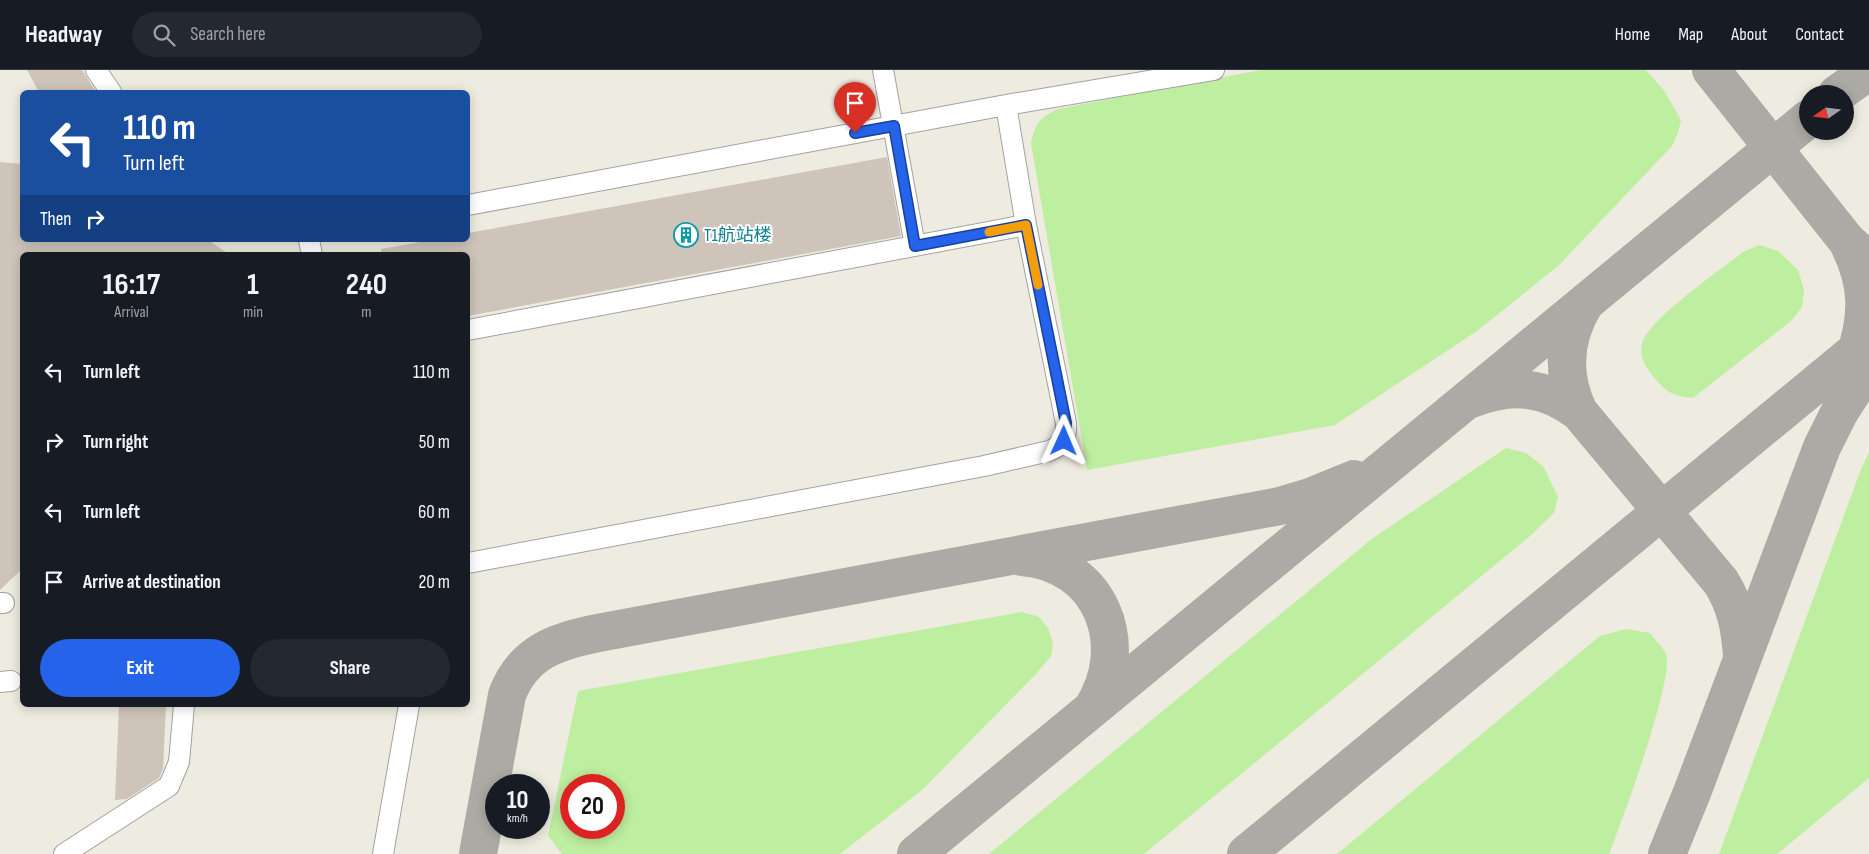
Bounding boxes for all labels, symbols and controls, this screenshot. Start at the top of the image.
search box [132,12,482,57]
text: Headway [25,20,102,49]
icon: search [150,21,178,49]
text: Search here [190,23,266,46]
text: Home [1615,24,1650,45]
text: Map [1678,24,1703,45]
text: About [1731,24,1767,45]
text: Contact [1795,24,1844,45]
pin [834,82,876,133]
north arrow [1799,85,1854,140]
map controls [1799,85,1854,140]
icon: arrive [841,89,869,117]
text: 110 m [123,107,196,150]
icon: left [40,110,105,175]
text: Turn left [123,150,185,177]
icon: right [81,205,109,233]
text: Then [40,208,71,231]
building icon: T1航站楼 [673,222,699,248]
place label: T1航站楼 [704,225,772,246]
text: 16:17 [103,267,160,303]
text: 1 [247,267,259,303]
text: 240 [346,267,387,303]
text: Arrival [114,303,149,322]
text: min [243,303,263,322]
text: m [361,303,372,322]
icon: left [40,358,68,386]
text: Turn left [83,361,140,384]
text: 110 m [413,361,450,384]
position arrow [1037,414,1089,466]
icon: right [40,428,68,456]
text: Turn right [83,431,148,454]
text: 50 m [419,431,450,454]
icon: left [40,498,68,526]
text: Turn left [83,501,140,524]
text: 60 m [418,501,450,524]
icon: arrive [40,568,68,596]
text: Arrive at destination [83,571,221,594]
text: 20 m [418,571,450,594]
button: Exit [40,639,240,697]
button: Share [250,639,450,697]
speed limit sign: 20 [560,774,625,839]
text: 10 [507,785,528,816]
text: km/h [507,811,528,826]

